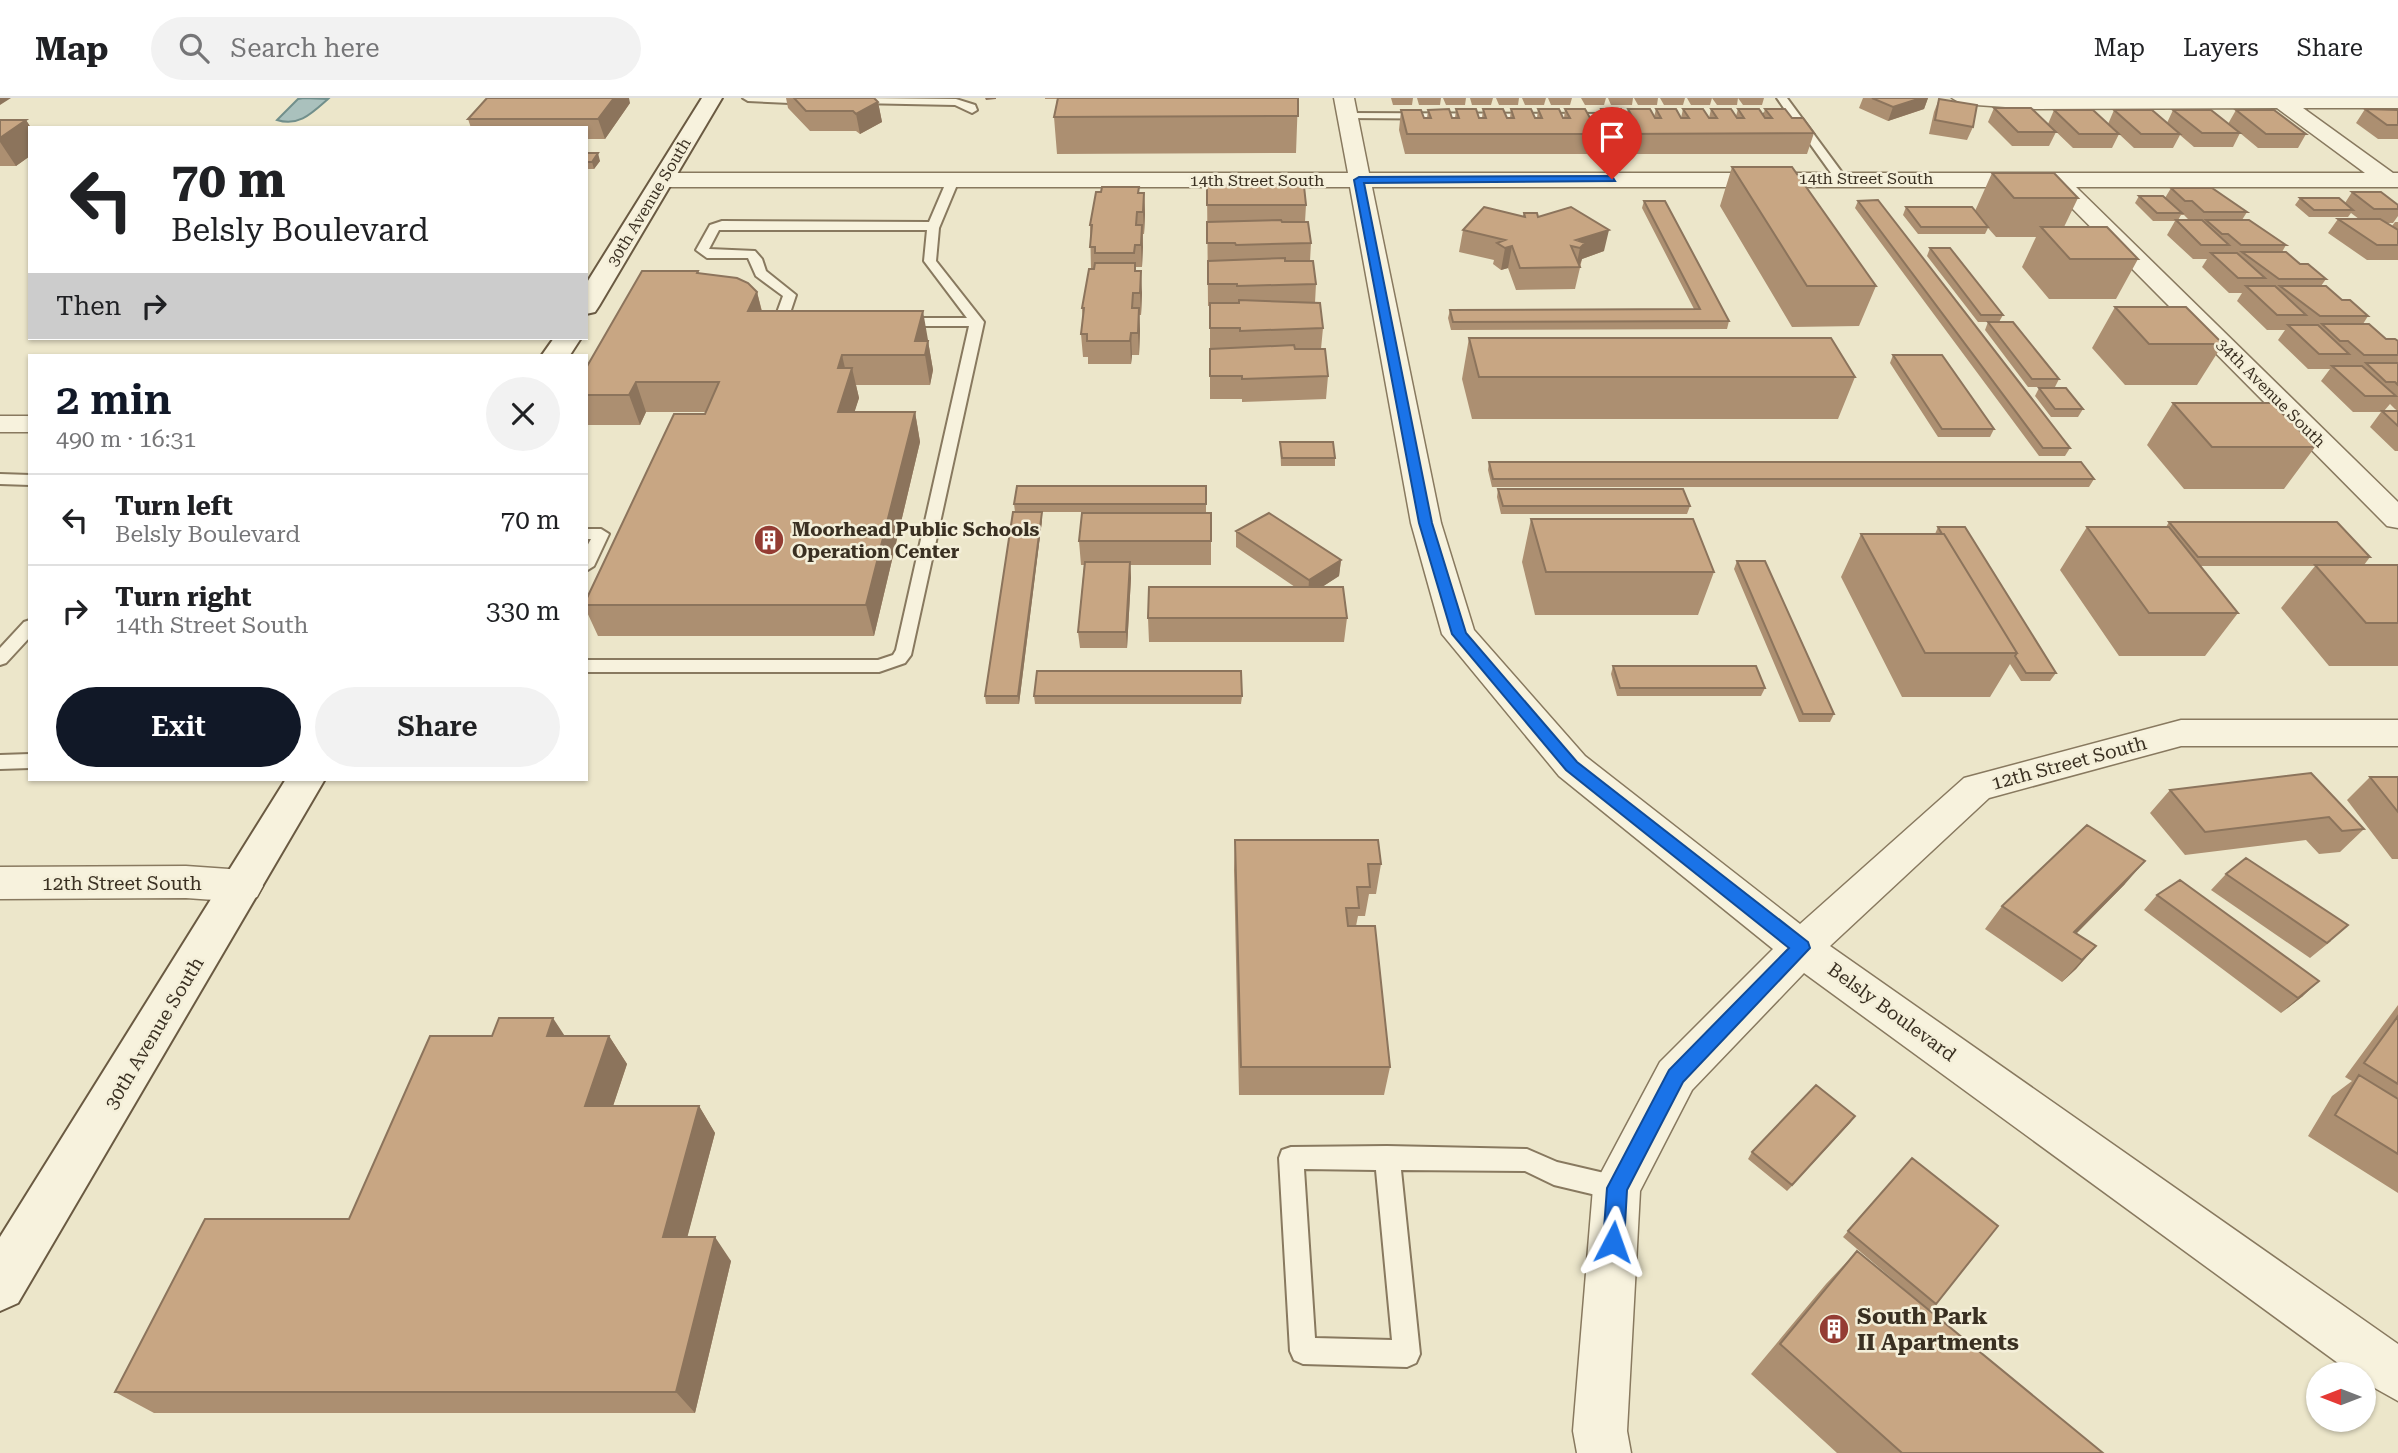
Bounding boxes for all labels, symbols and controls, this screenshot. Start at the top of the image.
search box [151,17,641,80]
text: Map [35,29,109,68]
icon: search [175,29,213,67]
text: Search here [231,33,380,63]
text: Map [2094,34,2145,62]
text: Layers [2183,34,2259,62]
text: Share [2297,34,2363,62]
pin [1582,107,1642,179]
icon: arrive [1593,118,1631,156]
street label: 30th Avenue South [603,135,695,269]
text: 70 m [171,152,286,209]
icon: left [56,154,147,245]
street label: 14th Street South [1799,169,1933,188]
street label: 14th Street South [1190,171,1324,190]
text: Belsly Boulevard [171,211,429,249]
icon: right [135,287,173,325]
text: Then [56,291,121,321]
street label: 34th Avenue South [2213,335,2329,451]
text: 2 min [56,375,172,424]
button: close [486,377,560,451]
text: 490 m · 16:31 [56,426,196,453]
text: Turn left [115,491,233,521]
icon: left [56,501,94,539]
text: 70 m [501,505,560,535]
place label: Moorhead Public Schools Operation Center [792,518,1040,563]
text: Belsly Boulevard [115,521,300,548]
building icon: Moorhead Public Schools Operation Center [752,523,786,557]
text: Turn right [115,582,251,612]
icon: right [56,592,94,630]
text: 330 m [486,596,560,626]
text: 14th Street South [115,612,308,639]
button: Exit [56,687,301,767]
button: Share [315,687,560,767]
street label: 12th Street South [1989,731,2149,795]
street label: 12th Street South [42,872,202,895]
street label: 30th Avenue South [99,953,209,1113]
street label: Belsly Boulevard [1823,958,1961,1066]
position arrow [1576,1205,1650,1279]
place label: South Park II Apartments [1857,1303,2019,1356]
building icon: South Park II Apartments [1817,1312,1851,1346]
north arrow [2306,1362,2376,1432]
map controls [2306,1362,2376,1432]

